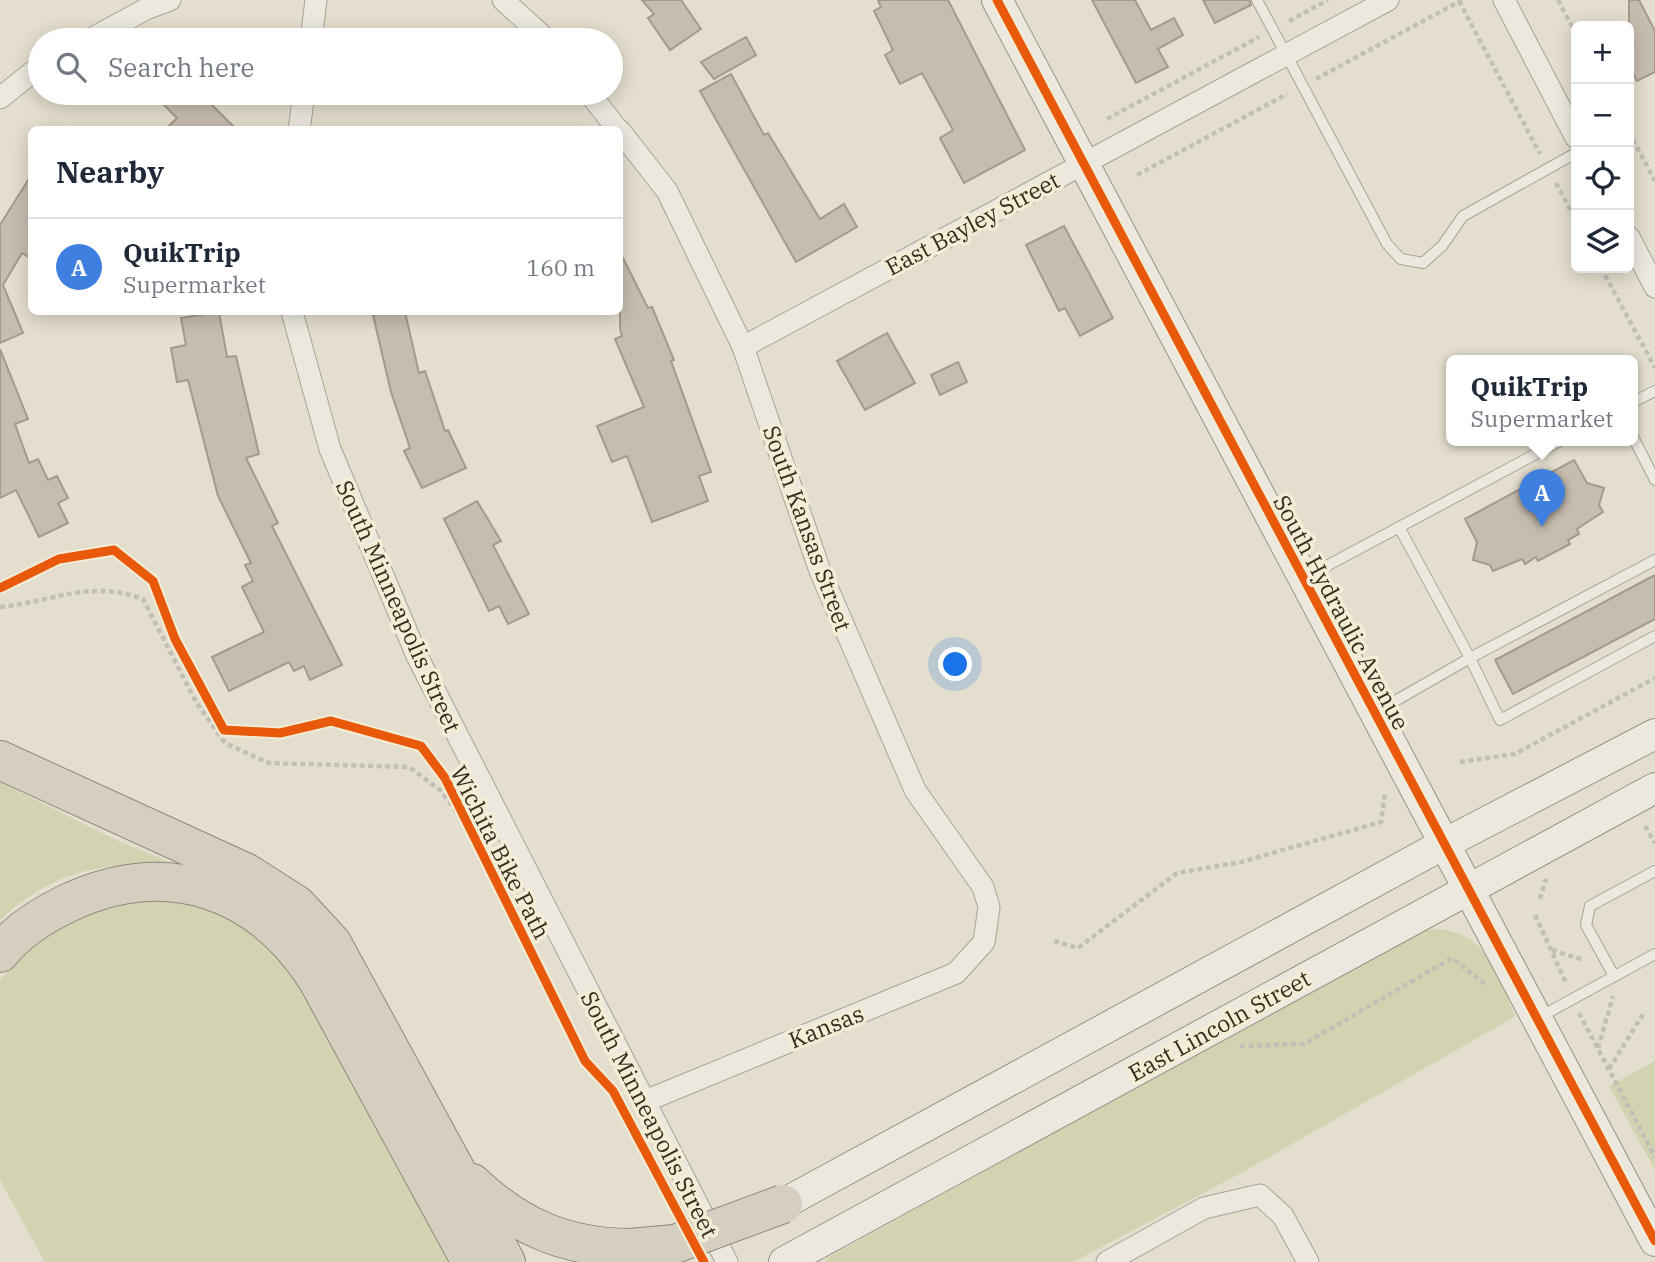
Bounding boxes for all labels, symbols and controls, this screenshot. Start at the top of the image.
map controls [1571,21,1634,273]
button: + [1571,21,1634,84]
search box [28,28,623,105]
icon: search [52,48,90,86]
text: Search here [108,50,254,84]
button: − [1571,84,1634,147]
button: locate [1571,147,1634,210]
text: Nearby [56,152,164,191]
street label: East Bayley Street [880,164,1064,282]
button: layers [1571,210,1634,273]
text: QuikTrip [123,235,241,269]
text: A [71,252,87,282]
text: 160 m [526,252,595,282]
text: Supermarket [123,269,266,299]
popup [1446,355,1638,446]
text: QuikTrip [1471,369,1588,403]
text: Supermarket [1471,403,1613,433]
street label: South Kansas Street [757,421,859,635]
pin: A [1519,469,1565,527]
street label: South Minneapolis Street [330,475,468,737]
street label: South Hydraulic Avenue [1267,489,1417,735]
your location [938,647,972,681]
street label: Wichita Bike Path [444,760,558,944]
street label: East Lincoln Street [1123,963,1315,1087]
street label: South Minneapolis Street [575,986,725,1242]
street label: Kansas [784,997,868,1055]

